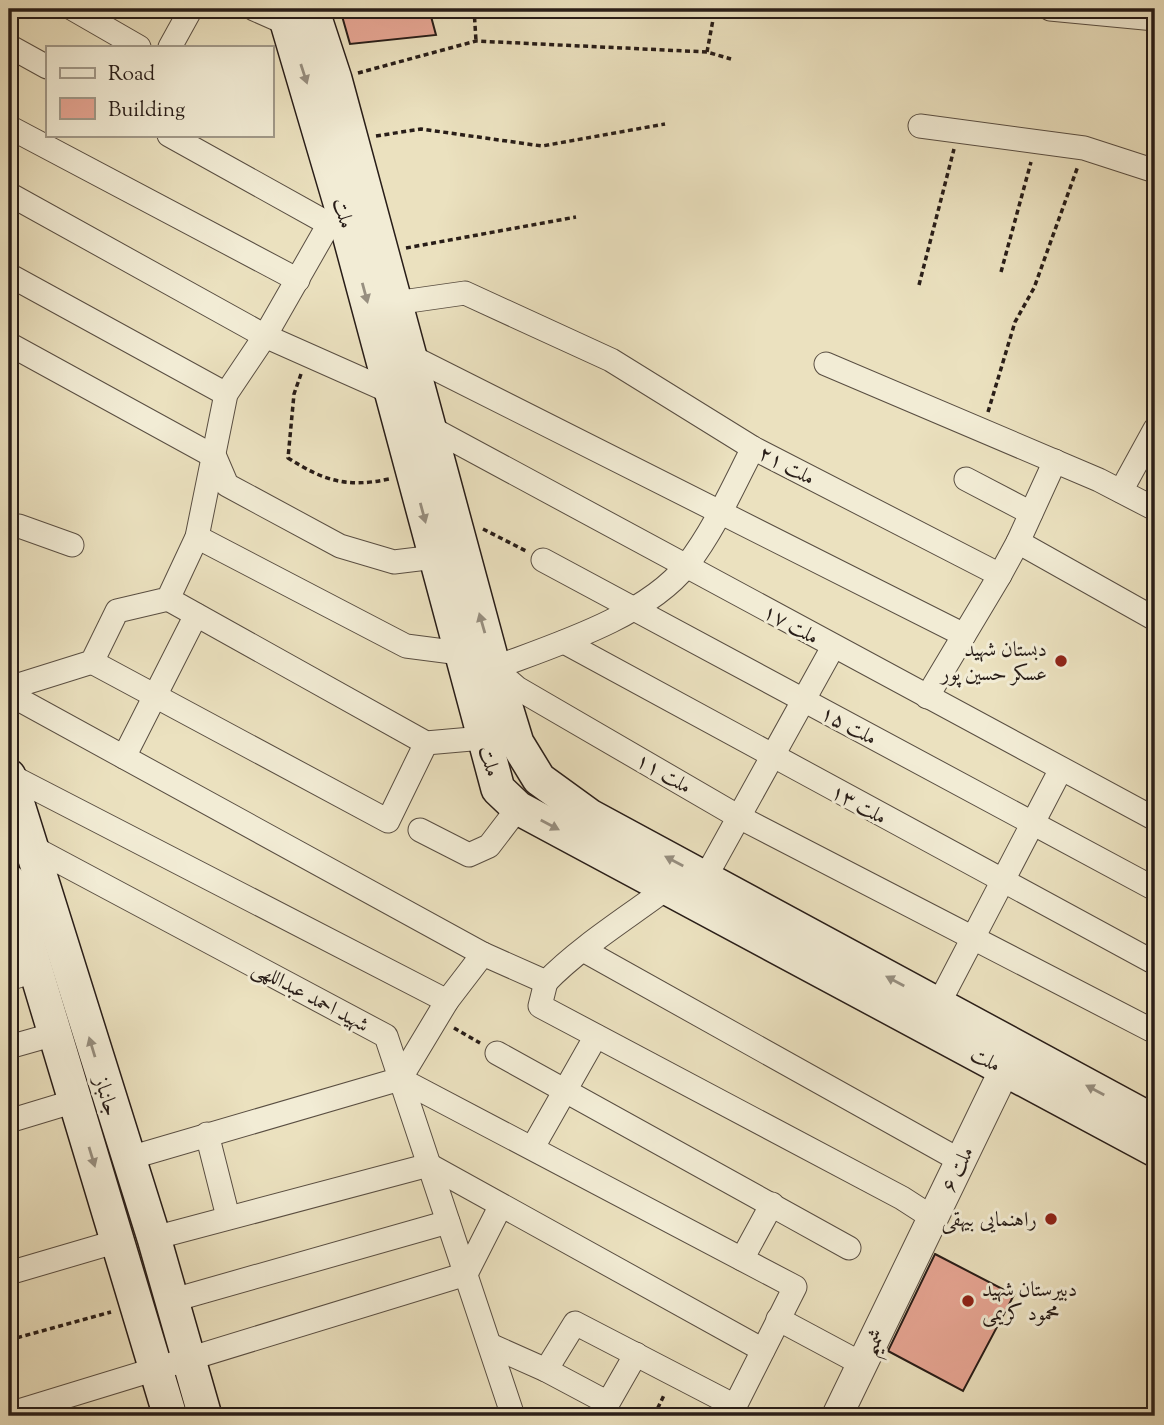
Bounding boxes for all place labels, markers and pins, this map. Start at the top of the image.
place label: دبستان شهید عسکر حسین پور [939,636,1047,690]
marker: دبستان شهید عسکر حسین پور [1053,653,1069,669]
place label: راهنمایی بیهقی [942,1206,1037,1236]
marker: راهنمایی بیهقی [1043,1211,1059,1227]
place label: دبیرستان شهید محمود کریمی [982,1276,1077,1330]
marker: دبیرستان شهید محمود کریمی [960,1293,976,1309]

